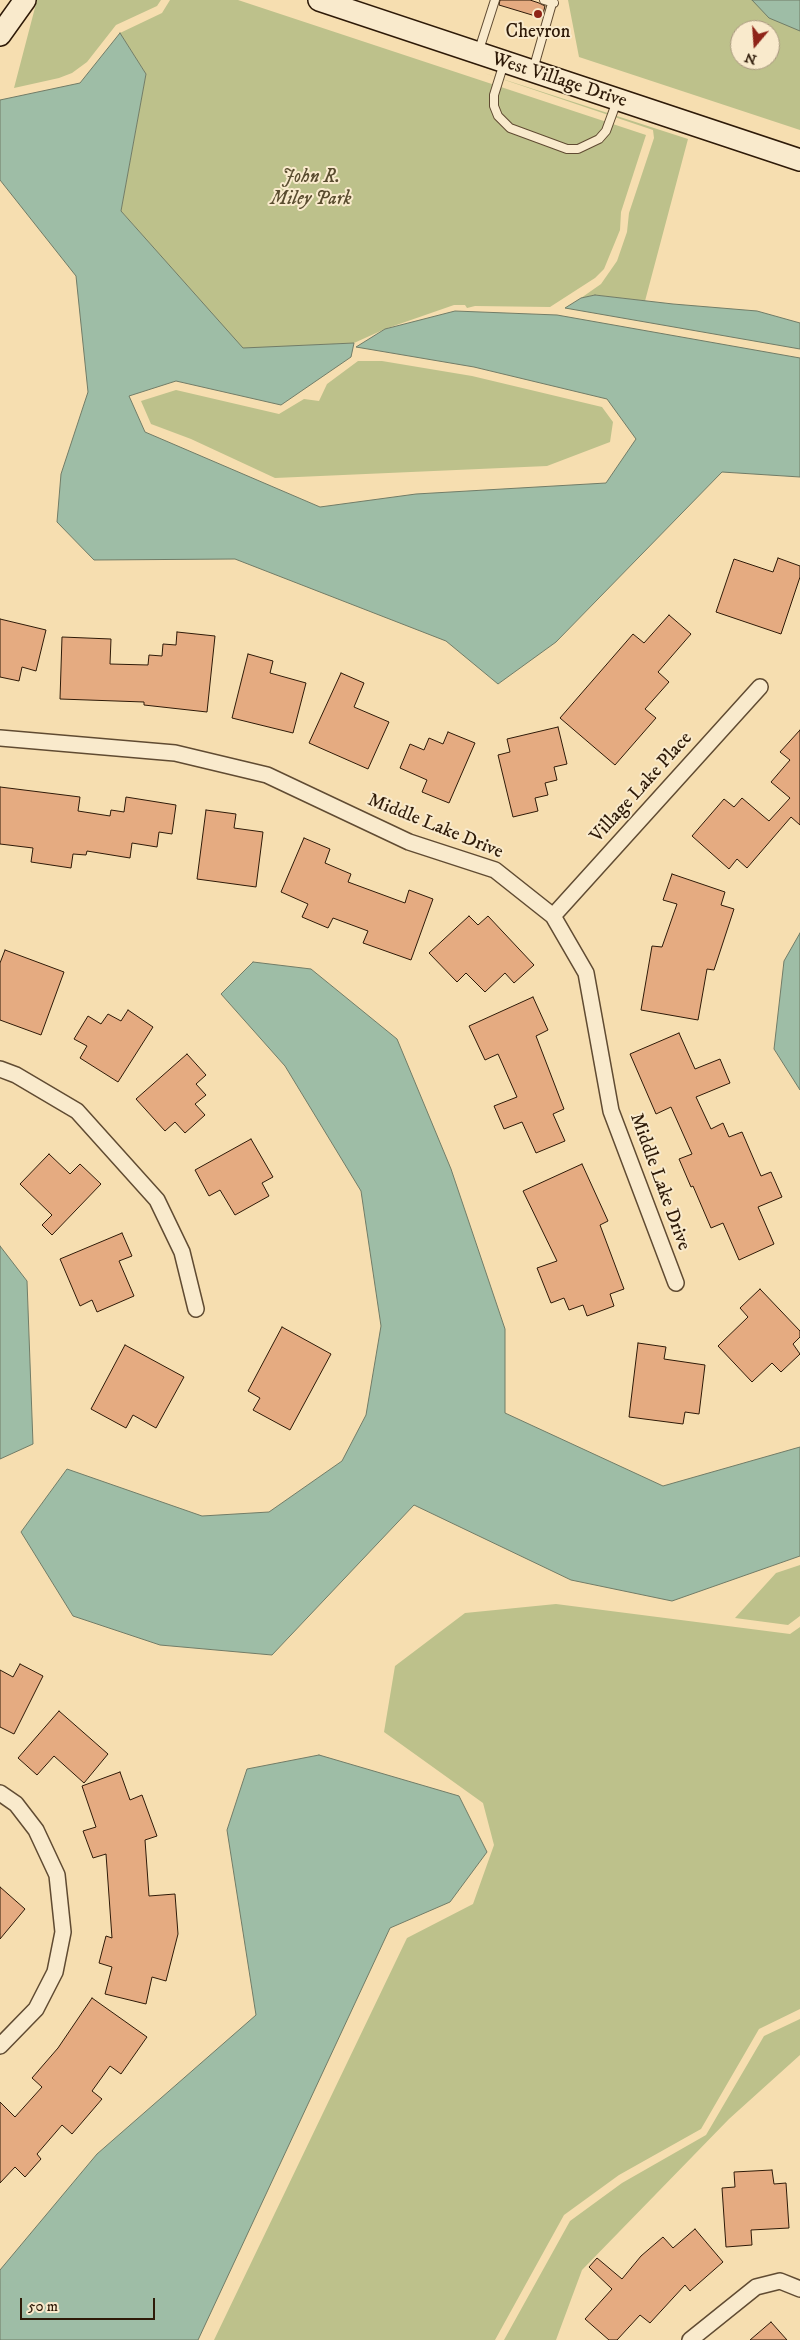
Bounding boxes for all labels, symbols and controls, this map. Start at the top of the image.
marker: Chevron [532,8,544,20]
north arrow [730,20,780,70]
place label: Chevron [505,22,571,44]
street label: West Village Drive [489,48,629,114]
text: N [742,48,759,69]
park label: John R. Miley Park [271,167,351,211]
street label: Village Lake Place [586,728,698,848]
street label: Middle Lake Drive [364,789,506,865]
street label: Middle Lake Drive [624,1110,694,1254]
scale bar [22,2288,158,2320]
text: 50 m [28,2297,58,2316]

